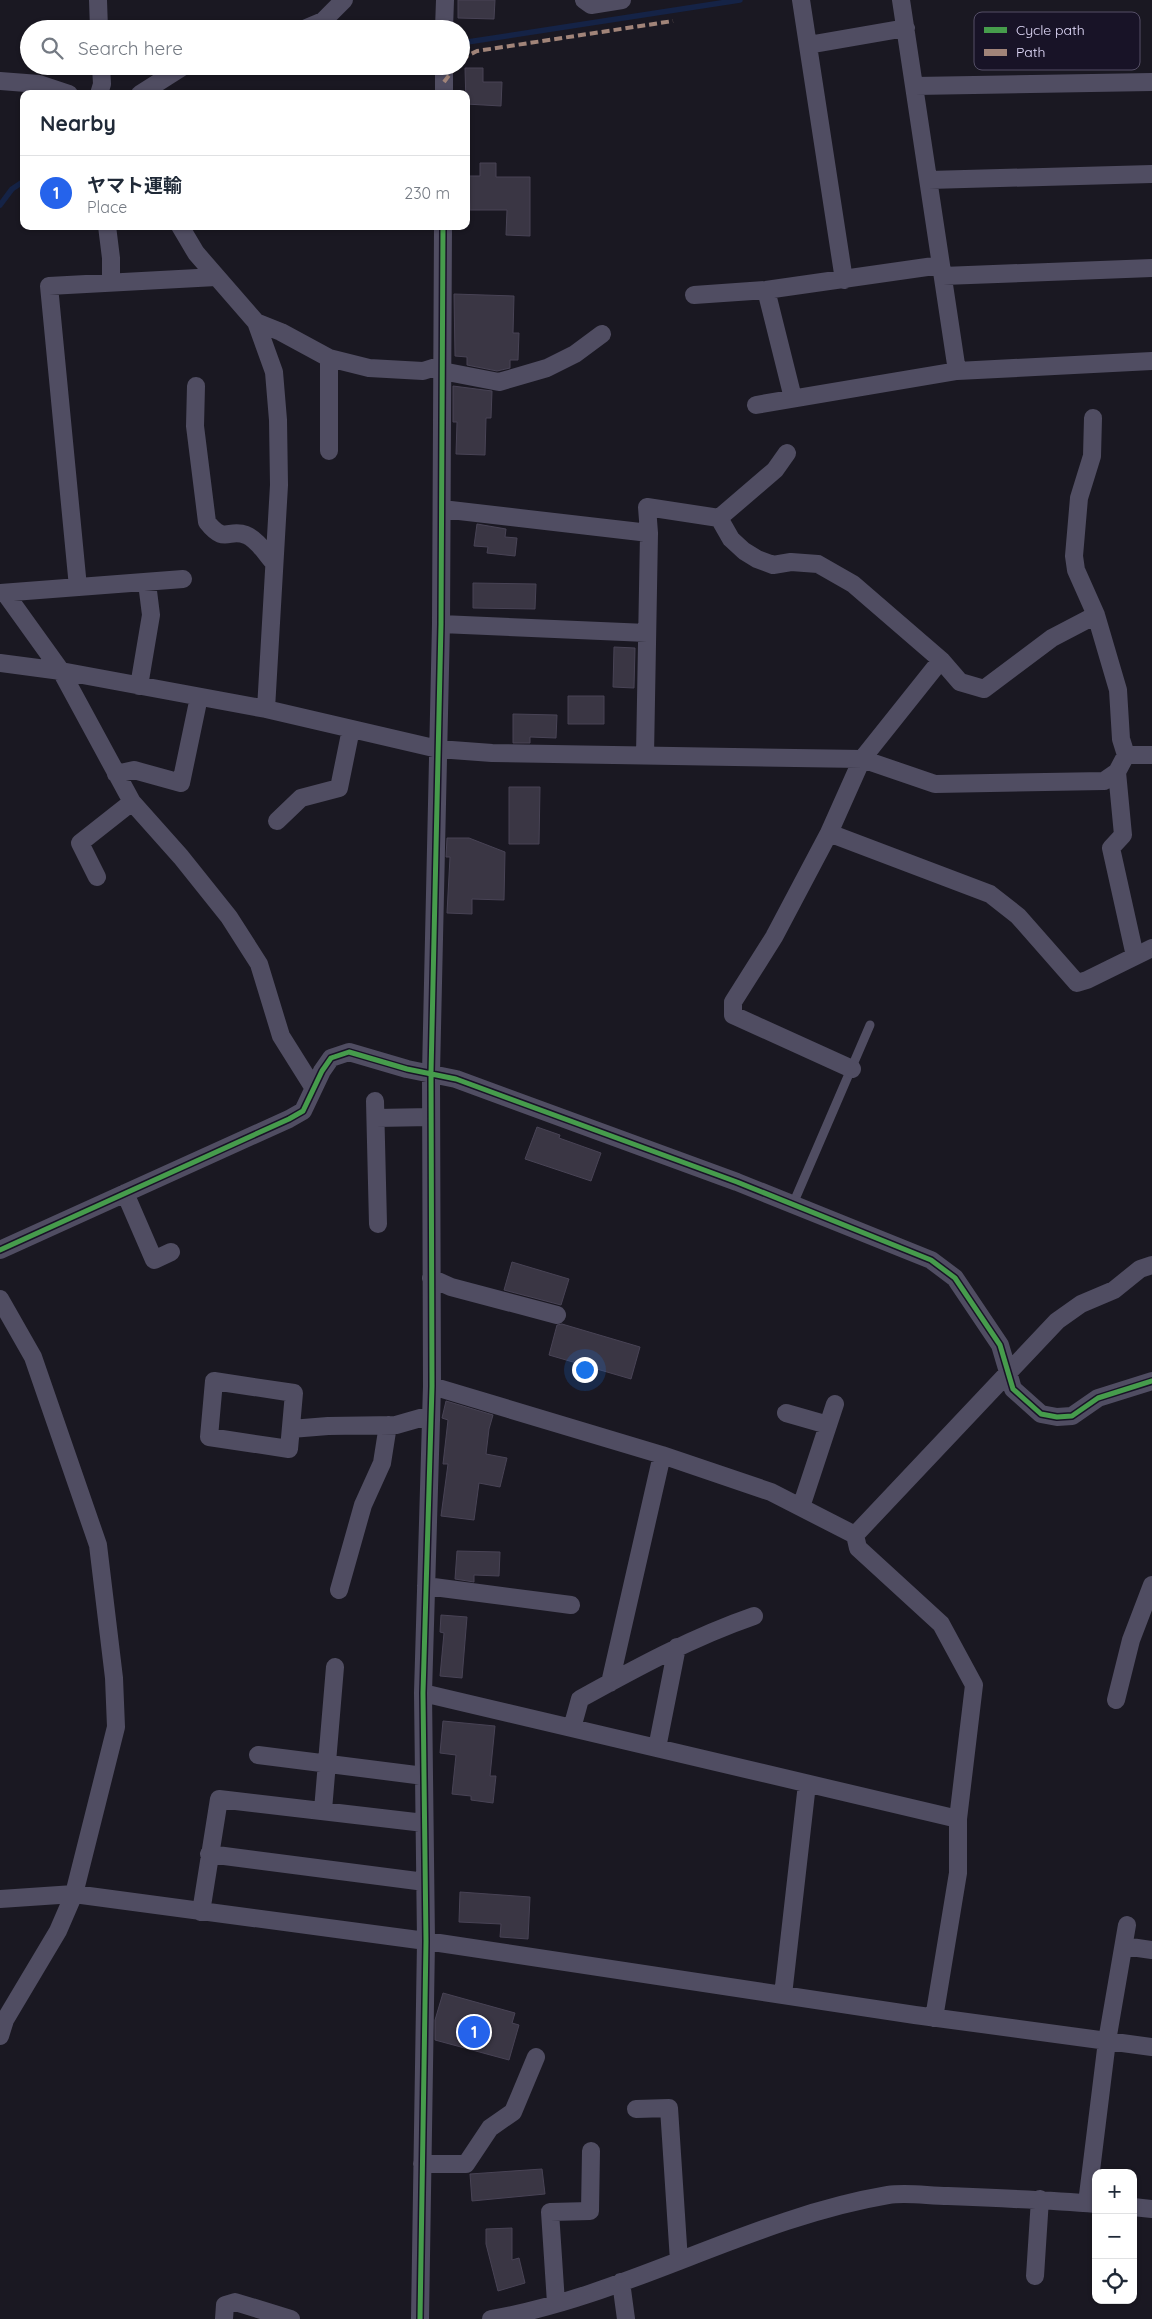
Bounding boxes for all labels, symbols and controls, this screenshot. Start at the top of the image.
legend [974,12,1140,70]
search box [20,20,470,75]
text: Cycle path [1016,21,1085,39]
icon: search [38,34,66,62]
text: Search here [78,36,183,60]
text: Path [1016,43,1045,61]
text: Nearby [40,110,116,136]
text: ヤマト運輸 [87,173,182,197]
text: 1 [53,183,59,203]
text: 230 m [404,183,450,203]
text: Place [87,197,127,217]
your location [572,1357,598,1383]
pin: 1 [458,2013,490,2051]
map controls [1092,2169,1137,2304]
button: + [1092,2169,1137,2214]
button: − [1092,2214,1137,2259]
button: locate [1092,2259,1137,2304]

